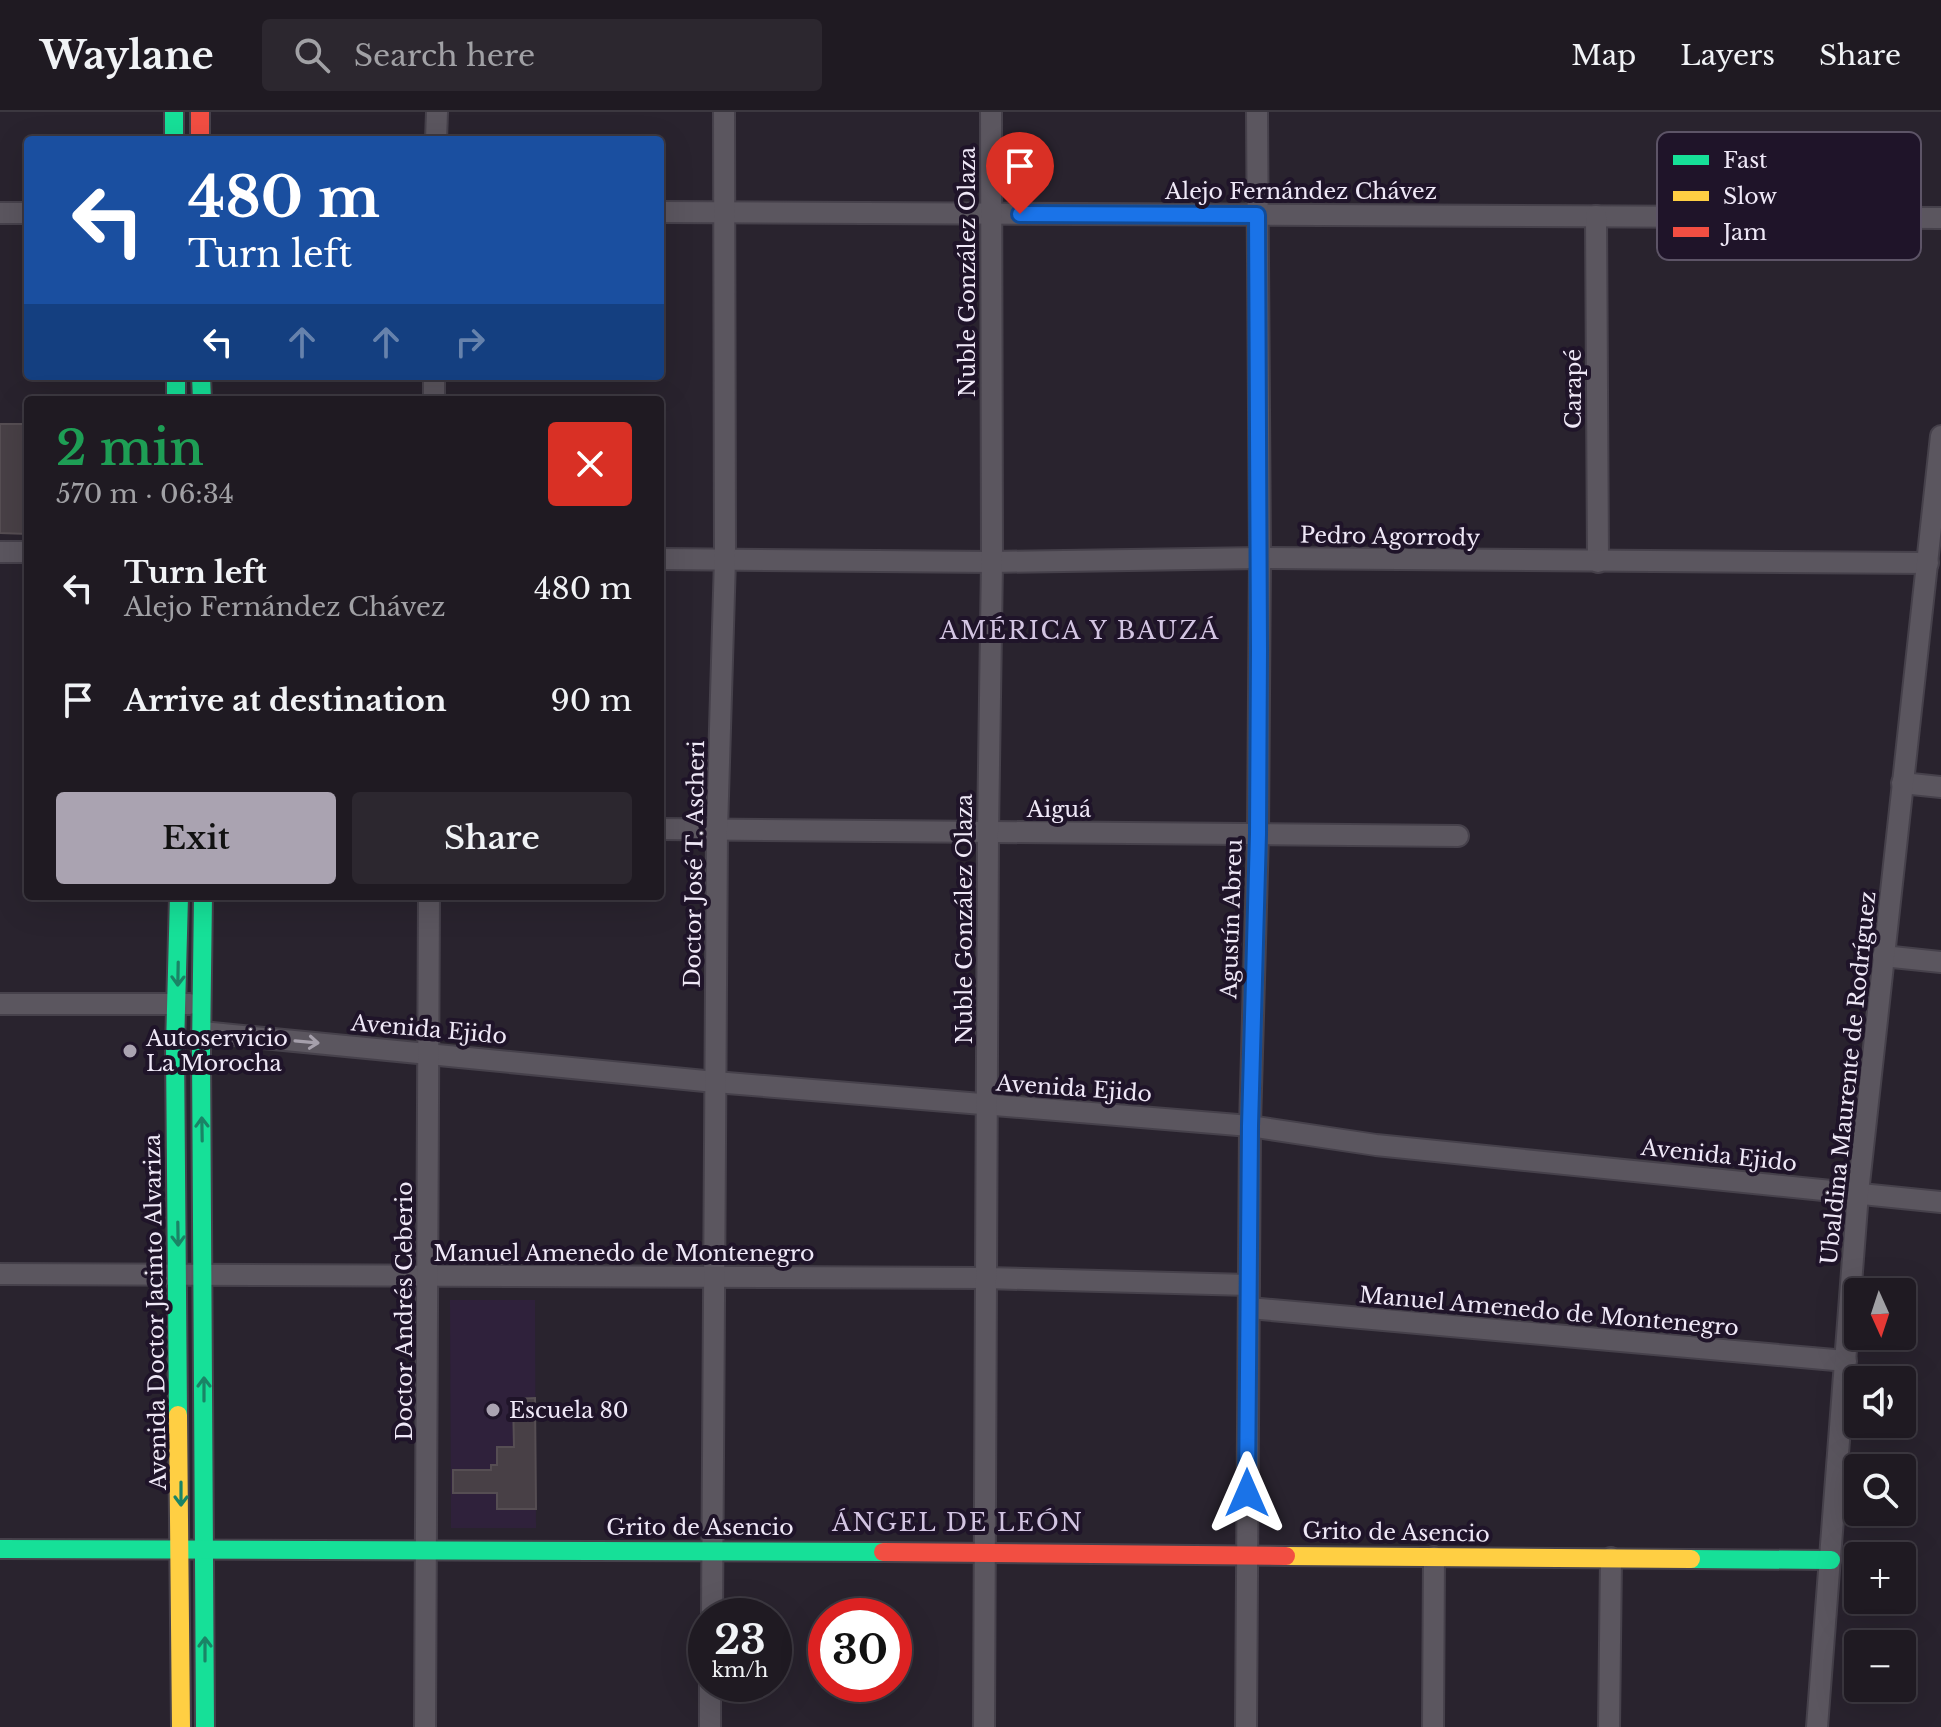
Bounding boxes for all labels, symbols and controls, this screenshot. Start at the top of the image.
search box [262,19,822,91]
text: Waylane [40,32,214,79]
icon: search [290,33,334,77]
text: Search here [354,37,535,74]
text: Map [1571,38,1636,73]
text: Layers [1680,38,1775,73]
text: Share [1819,38,1901,73]
pin [986,132,1054,214]
legend [1657,132,1921,260]
icon: arrive [998,144,1042,188]
street label: Nuble González Olaza [954,146,981,397]
text: Fast [1723,147,1768,174]
text: 480 m [188,163,380,232]
icon: left [56,168,160,272]
street label: Alejo Fernández Chávez [1164,178,1437,205]
text: Slow [1723,183,1777,210]
text: Jam [1720,219,1767,246]
text: Turn left [188,232,352,277]
icon: left [196,320,240,364]
icon: ahead [280,320,324,364]
icon: ahead [364,320,408,364]
icon: right [448,320,492,364]
street label: Carapé [1560,349,1587,429]
text: 2 min [56,418,204,478]
button: close [548,422,632,506]
text: 570 m · 06:34 [56,478,234,510]
street label: Pedro Agorrody [1300,521,1480,552]
text: Turn left [124,554,267,591]
icon: left [56,566,100,610]
text: 480 m [534,570,632,607]
text: Alejo Fernández Chávez [124,591,445,623]
district label: AMÉRICA Y BAUZÁ [939,616,1220,645]
icon: arrive [56,678,100,722]
text: Arrive at destination [124,682,447,719]
text: 90 m [550,682,632,719]
street label: Doctor José T. Ascheri [679,740,710,988]
button: Exit [56,792,336,884]
button: Share [352,792,632,884]
street label: Nuble González Olaza [951,793,978,1044]
street label: Aiguá [1026,796,1092,823]
street label: Agustín Abreu [1215,838,1248,1001]
street label: Ubaldina Maurente de Rodríguez [1815,890,1882,1266]
one-way arrow [170,960,186,987]
street label: Avenida Ejido [349,1009,508,1050]
place label: Autoservicio La Morocha [145,1025,288,1077]
one-way arrow [293,1035,320,1050]
marker: Autoservicio La Morocha [121,1042,139,1060]
street label: Avenida Ejido [994,1070,1153,1107]
one-way arrow [194,1116,210,1143]
street label: Avenida Doctor Jacinto Alvariza [139,1133,172,1491]
street label: Avenida Ejido [1639,1134,1798,1177]
street label: Doctor Andrés Ceberio [391,1181,418,1441]
one-way arrow [171,1220,186,1247]
street label: Manuel Amenedo de Montenegro [434,1240,814,1267]
north arrow [1844,1278,1916,1350]
map controls [1844,1278,1916,1702]
street label: Manuel Amenedo de Montenegro [1358,1281,1740,1342]
button: sound [1844,1366,1916,1438]
one-way arrow [196,1376,212,1403]
place label: Escuela 80 [509,1397,629,1424]
marker: Escuela 80 [484,1401,502,1419]
position arrow [1205,1451,1289,1535]
button: search [1844,1454,1916,1526]
one-way arrow [173,1480,189,1507]
district label: ÁNGEL DE LEÓN [831,1508,1084,1537]
street label: Grito de Asencio [606,1514,794,1541]
street label: Grito de Asencio [1302,1517,1490,1548]
button: + [1844,1542,1916,1614]
speed limit sign: 30 [808,1598,912,1702]
text: 23 [714,1615,766,1665]
button: − [1844,1630,1916,1702]
one-way arrow [197,1636,213,1663]
text: km/h [712,1658,768,1682]

